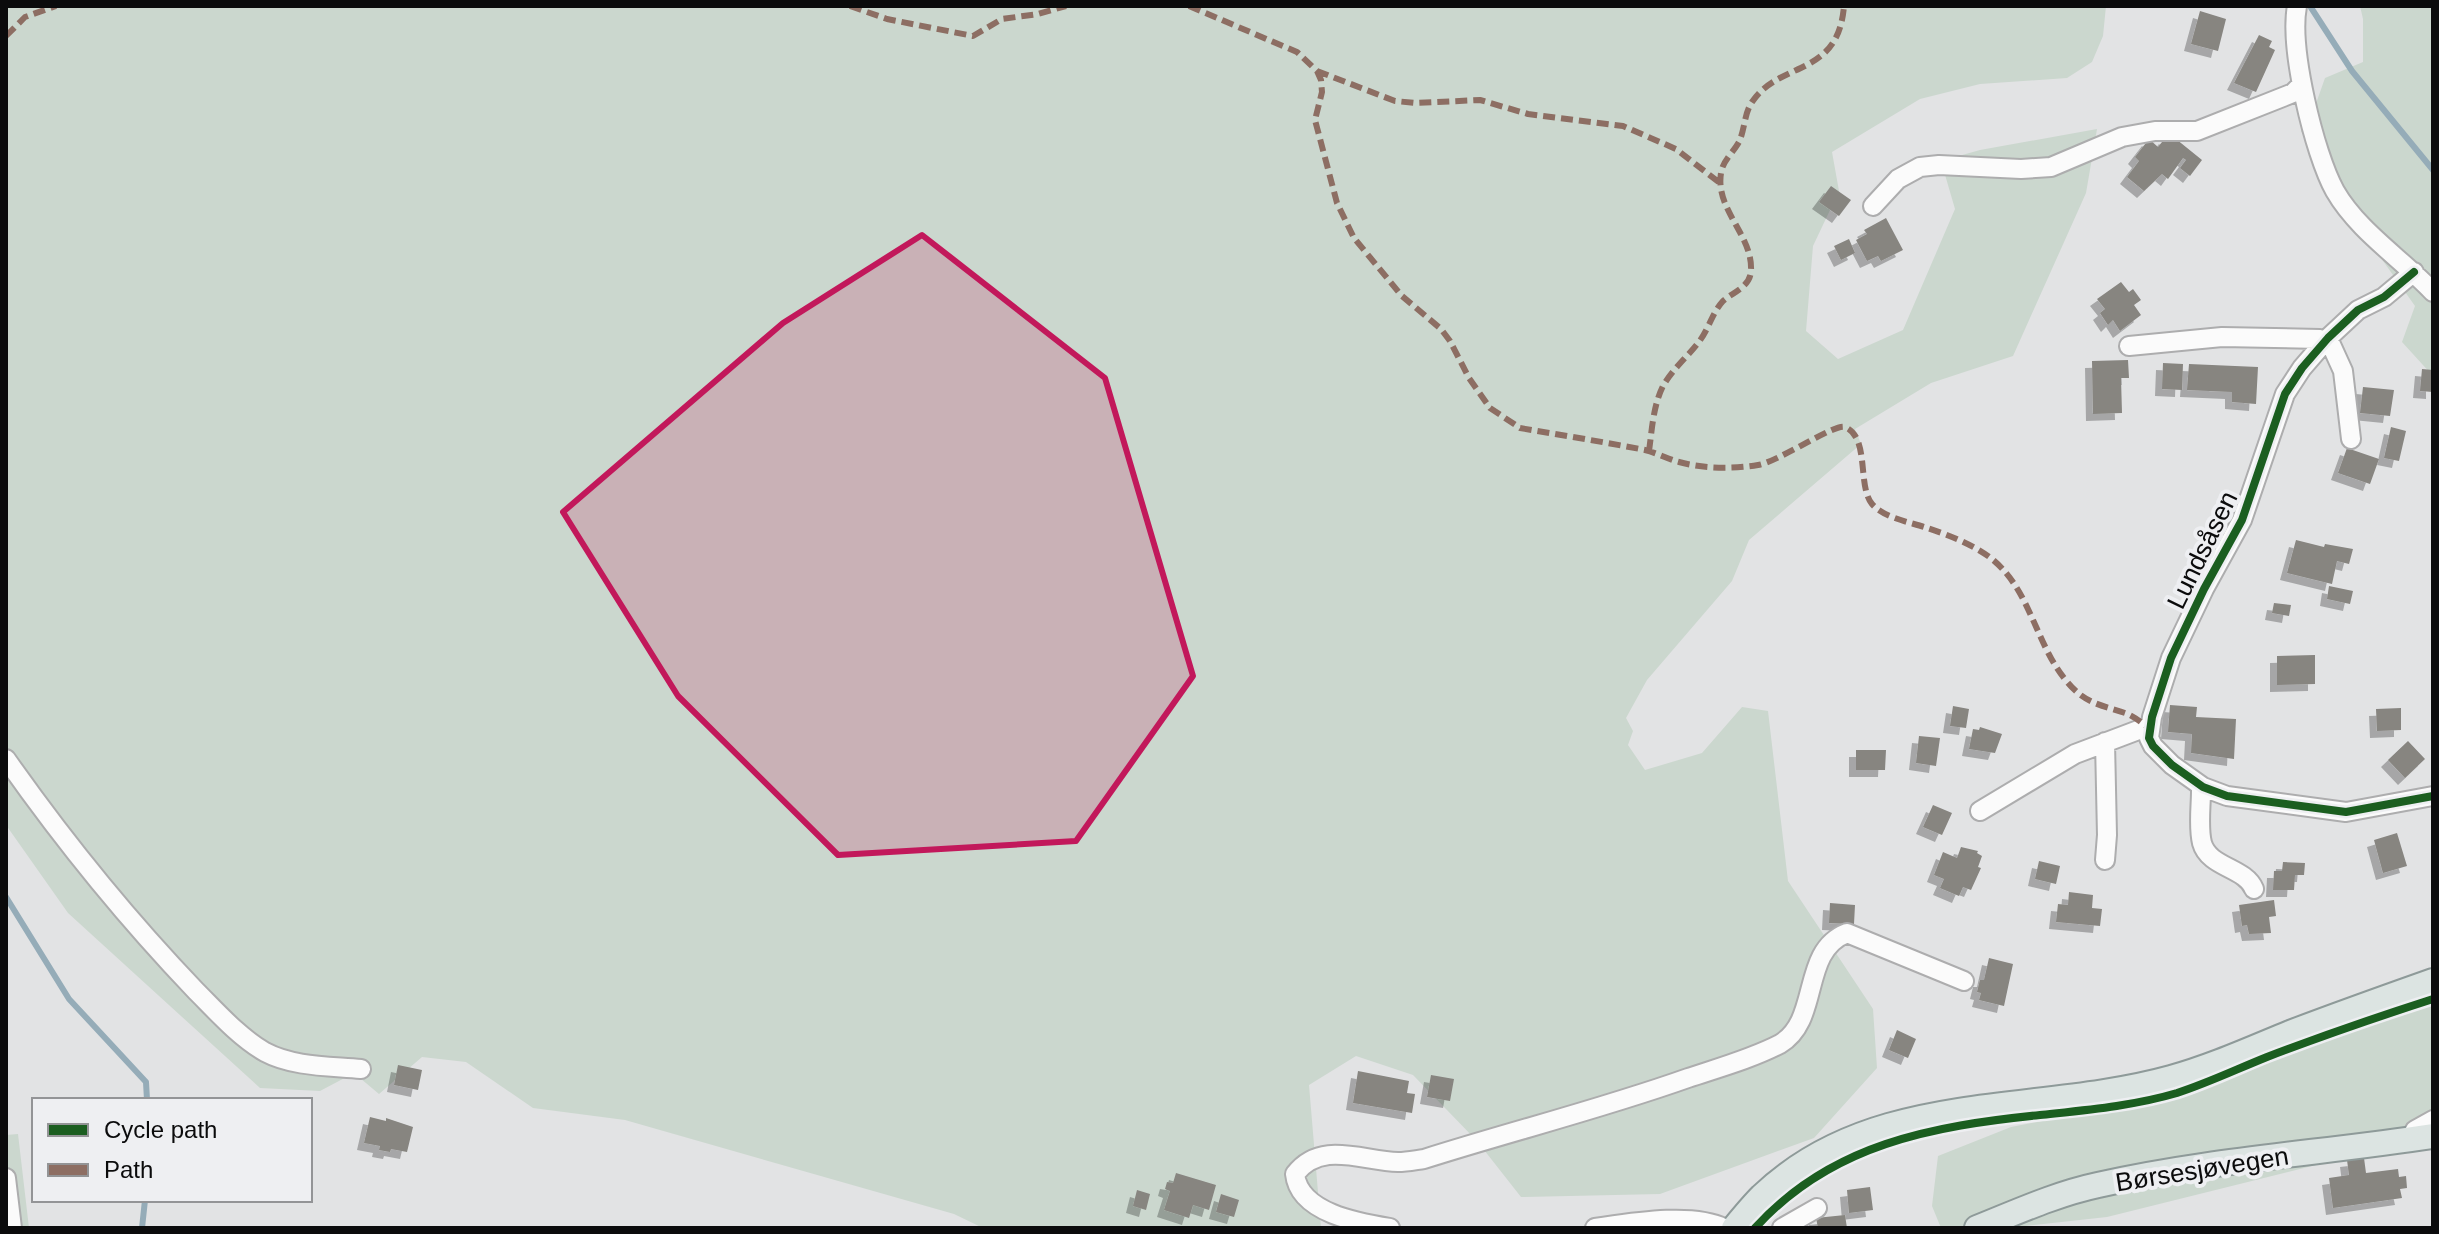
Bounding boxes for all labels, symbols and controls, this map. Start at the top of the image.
street label: Lundsåsen [2161,486,2243,614]
legend [32,1098,312,1202]
text: Cycle path [104,1116,217,1143]
street label: Børsesjøvegen [2113,1141,2291,1197]
text: Path [104,1156,153,1183]

